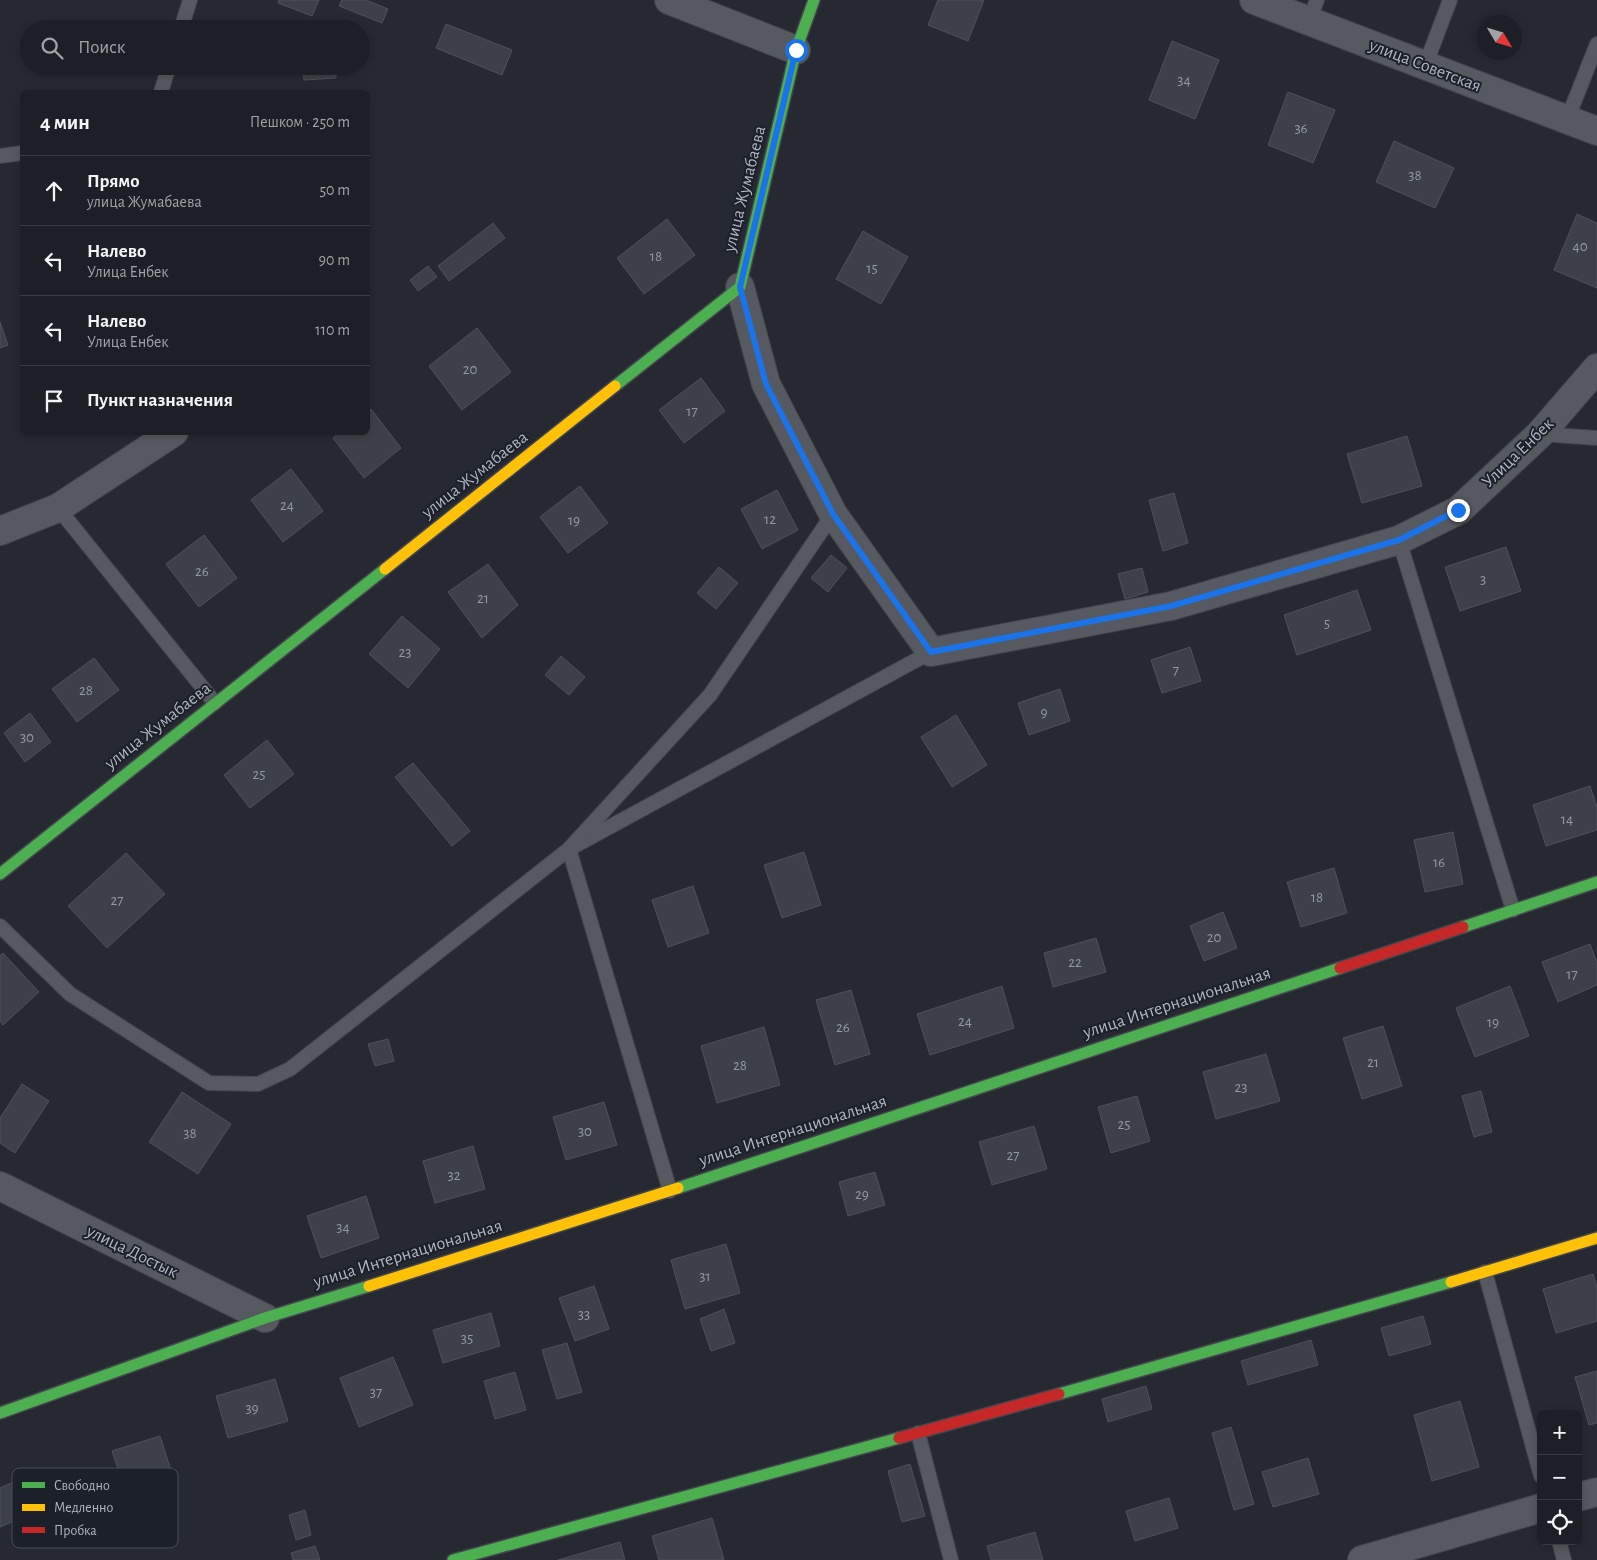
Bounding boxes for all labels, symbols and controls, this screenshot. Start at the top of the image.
north arrow [1477,15,1522,60]
search box [20,20,370,75]
icon: search [38,34,66,62]
street label: улица Советская [1366,36,1484,96]
text: Поиск [78,38,125,57]
route start [785,39,808,62]
house number: 34 [1177,73,1191,88]
text: 4 мин [40,112,90,133]
text: Пешком · 250 m [250,114,350,130]
house number: 36 [1294,121,1308,136]
street label: улица Жумабаева [719,124,769,255]
house number: 38 [1408,168,1422,183]
text: Прямо [87,172,140,191]
icon: ahead [40,177,68,205]
text: 50 m [319,182,350,198]
text: улица Жумабаева [87,194,202,210]
house number: 40 [1572,239,1588,254]
text: Налево [87,242,146,261]
icon: left [40,247,68,275]
house number: 18 [650,249,662,264]
text: 90 m [319,252,350,268]
house number: 15 [866,261,878,276]
text: Улица Енбек [87,264,169,280]
text: Налево [87,312,146,331]
icon: left [40,317,68,345]
text: 110 m [315,322,350,338]
text: Улица Енбек [87,334,169,350]
house number: 20 [463,362,477,377]
icon: arrive [40,387,68,415]
text: Пункт назначения [87,391,233,410]
house number: 17 [686,404,698,419]
street label: Улица Енбек [1478,413,1558,491]
street label: улица Жумабаева [417,427,531,522]
house number: 24 [280,498,294,513]
route end [1447,499,1470,522]
house number: 12 [764,512,776,527]
house number: 19 [568,513,580,528]
house number: 26 [195,564,209,579]
house number: 3 [1480,572,1486,587]
house number: 21 [477,591,489,606]
house number: 5 [1324,616,1330,631]
house number: 23 [398,645,412,660]
house number: 7 [1173,663,1179,678]
street label: улица Жумабаева [100,678,214,773]
house number: 28 [79,683,93,698]
house number: 9 [1040,705,1048,720]
house number: 30 [20,730,34,745]
house number: 25 [252,767,266,782]
house number: 14 [1561,812,1573,827]
house number: 16 [1433,855,1445,870]
house number: 18 [1311,890,1323,905]
house number: 27 [110,893,124,908]
house number: 20 [1207,930,1221,945]
house number: 22 [1068,955,1082,970]
street label: улица Интернациональная [1080,964,1273,1042]
house number: 17 [1566,967,1578,982]
house number: 24 [958,1014,972,1029]
house number: 19 [1487,1015,1499,1030]
house number: 26 [836,1020,850,1035]
house number: 21 [1367,1055,1379,1070]
house number: 28 [733,1058,747,1073]
house number: 23 [1234,1080,1248,1095]
street label: улица Интернациональная [696,1092,889,1170]
house number: 25 [1117,1117,1131,1132]
house number: 30 [578,1124,592,1139]
house number: 38 [183,1126,197,1141]
house number: 27 [1006,1148,1020,1163]
house number: 32 [447,1168,461,1183]
house number: 29 [855,1187,869,1202]
street label: улица Интернациональная [311,1217,504,1292]
house number: 34 [336,1220,350,1235]
street label: улица Достык [83,1222,181,1282]
house number: 31 [699,1269,711,1284]
house number: 33 [578,1307,590,1322]
house number: 35 [461,1331,473,1346]
house number: 37 [370,1385,382,1400]
house number: 39 [245,1401,259,1416]
map controls [1537,1410,1582,1545]
button: + [1537,1410,1582,1455]
button: − [1537,1455,1582,1500]
legend [12,1468,178,1548]
text: Свободно [54,1479,110,1493]
button: locate [1537,1500,1582,1545]
text: Медленно [54,1501,113,1515]
text: Пробка [54,1524,97,1538]

